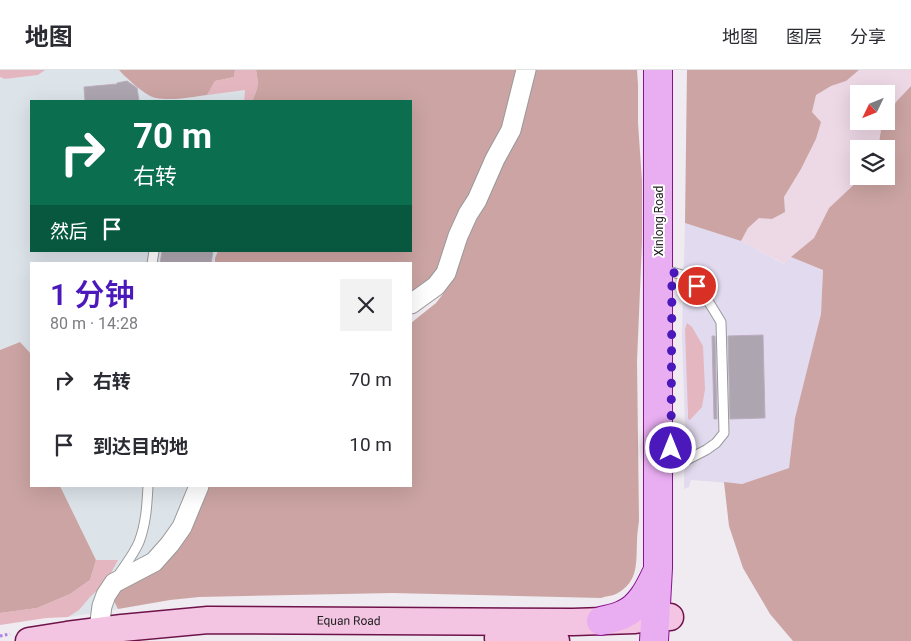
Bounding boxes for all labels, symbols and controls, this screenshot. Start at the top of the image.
text: 地图 [25,23,73,51]
text: 地图 [722,26,758,47]
text: 图层 [786,26,822,47]
text: 分享 [850,26,886,47]
north arrow [850,85,895,130]
map controls [850,85,895,185]
text: 70 m [133,116,212,157]
icon: right [50,120,115,185]
button: layers [850,140,895,185]
text: 右转 [133,164,177,189]
street label: Xinlong Road [652,186,666,256]
icon: arrive [98,215,126,243]
text: 然后 [50,220,88,243]
pin [676,265,718,307]
icon: arrive [683,272,711,300]
text: 1 分钟 [50,277,135,312]
button: close [340,279,392,331]
text: 80 m · 14:28 [50,314,138,333]
icon: right [50,366,78,394]
text: 70 m [349,368,392,391]
text: 右转 [93,370,131,393]
position arrow [644,421,696,473]
icon: arrive [50,431,78,459]
text: 10 m [349,433,392,456]
text: 到达目的地 [93,435,188,458]
street label: Equan Road [317,614,381,628]

